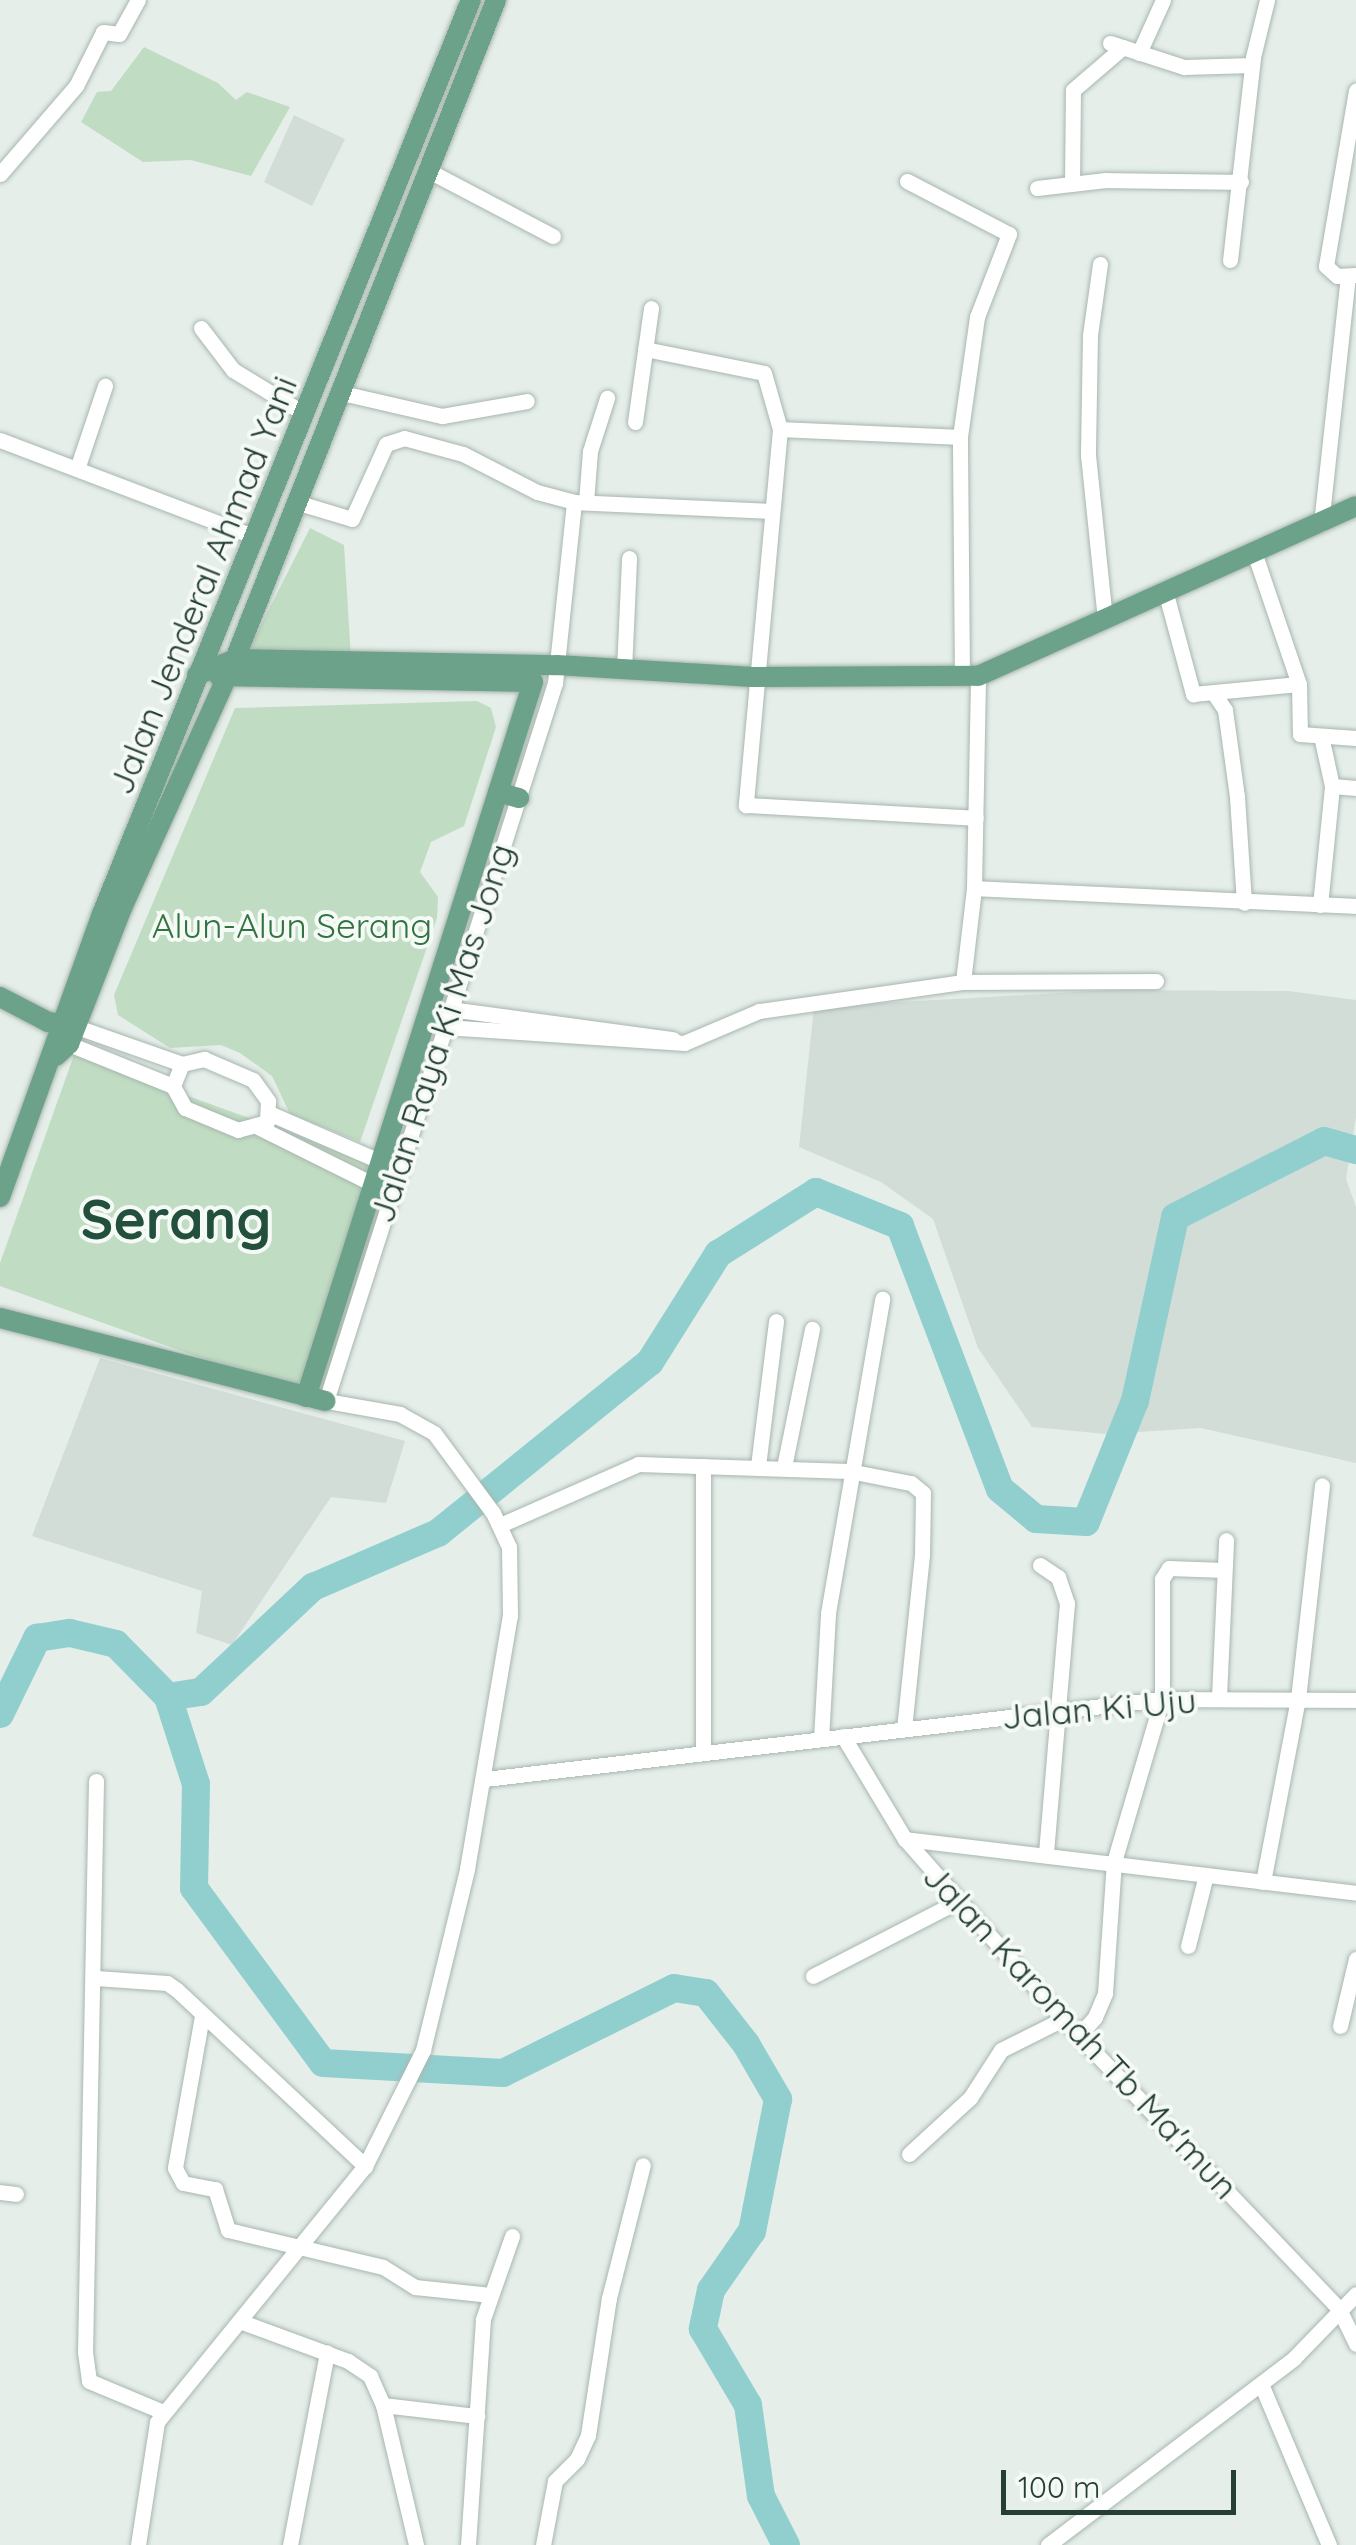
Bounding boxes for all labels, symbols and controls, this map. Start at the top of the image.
street label: Jalan Jenderal Ahmad Yani [99,370,305,800]
street label: Jalan Raya Ki Mas Jong [360,838,522,1228]
park label: Alun-Alun Serang [152,904,432,946]
district label: Serang [81,1186,271,1252]
street label: Jalan Ki Uju [1000,1679,1198,1737]
street label: Jalan Karomah Tb Ma'mun [915,1855,1247,2207]
scale bar [1006,2450,1241,2512]
text: 100 m [1018,2468,1100,2506]

